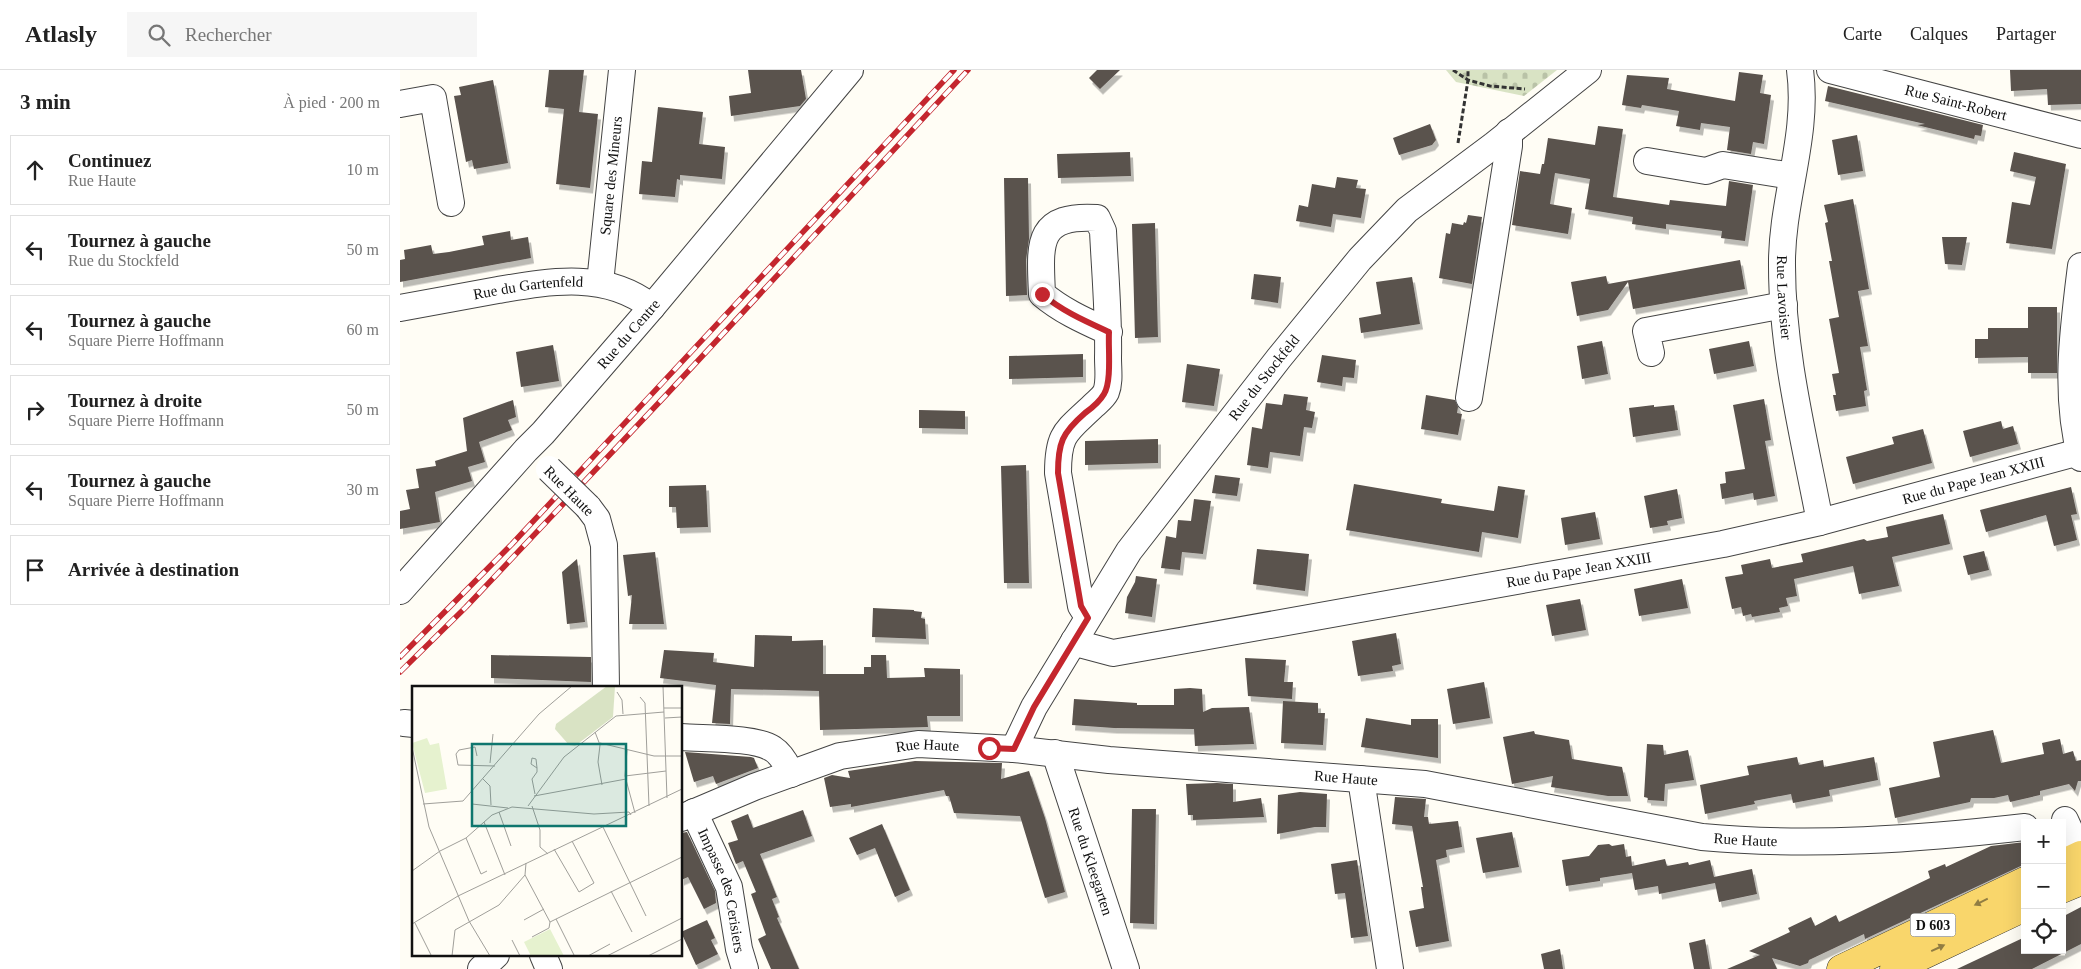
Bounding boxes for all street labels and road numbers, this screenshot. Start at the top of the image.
street label: Rue Saint-Robert [1903,82,2009,124]
street label: Square des Mineurs [597,115,625,236]
street label: Rue Lavoisier [1774,255,1795,341]
street label: Rue du Gartenfeld [472,273,584,302]
street label: Rue du Centre [594,296,663,372]
street label: Rue du Stockfeld [1226,331,1303,423]
street label: Rue du Pape Jean XXIII [1901,454,2046,507]
street label: Rue Haute [541,463,597,519]
street label: Rue du Pape Jean XXIII [1505,549,1652,591]
street label: Rue Haute [895,736,960,755]
street label: Rue Haute [1313,768,1379,788]
street label: Rue du Kleegarten [1065,805,1116,918]
street label: Impasse des Cerisiers [695,826,748,955]
street label: Rue Haute [1713,830,1778,849]
road number: D 603 [1910,914,1956,936]

